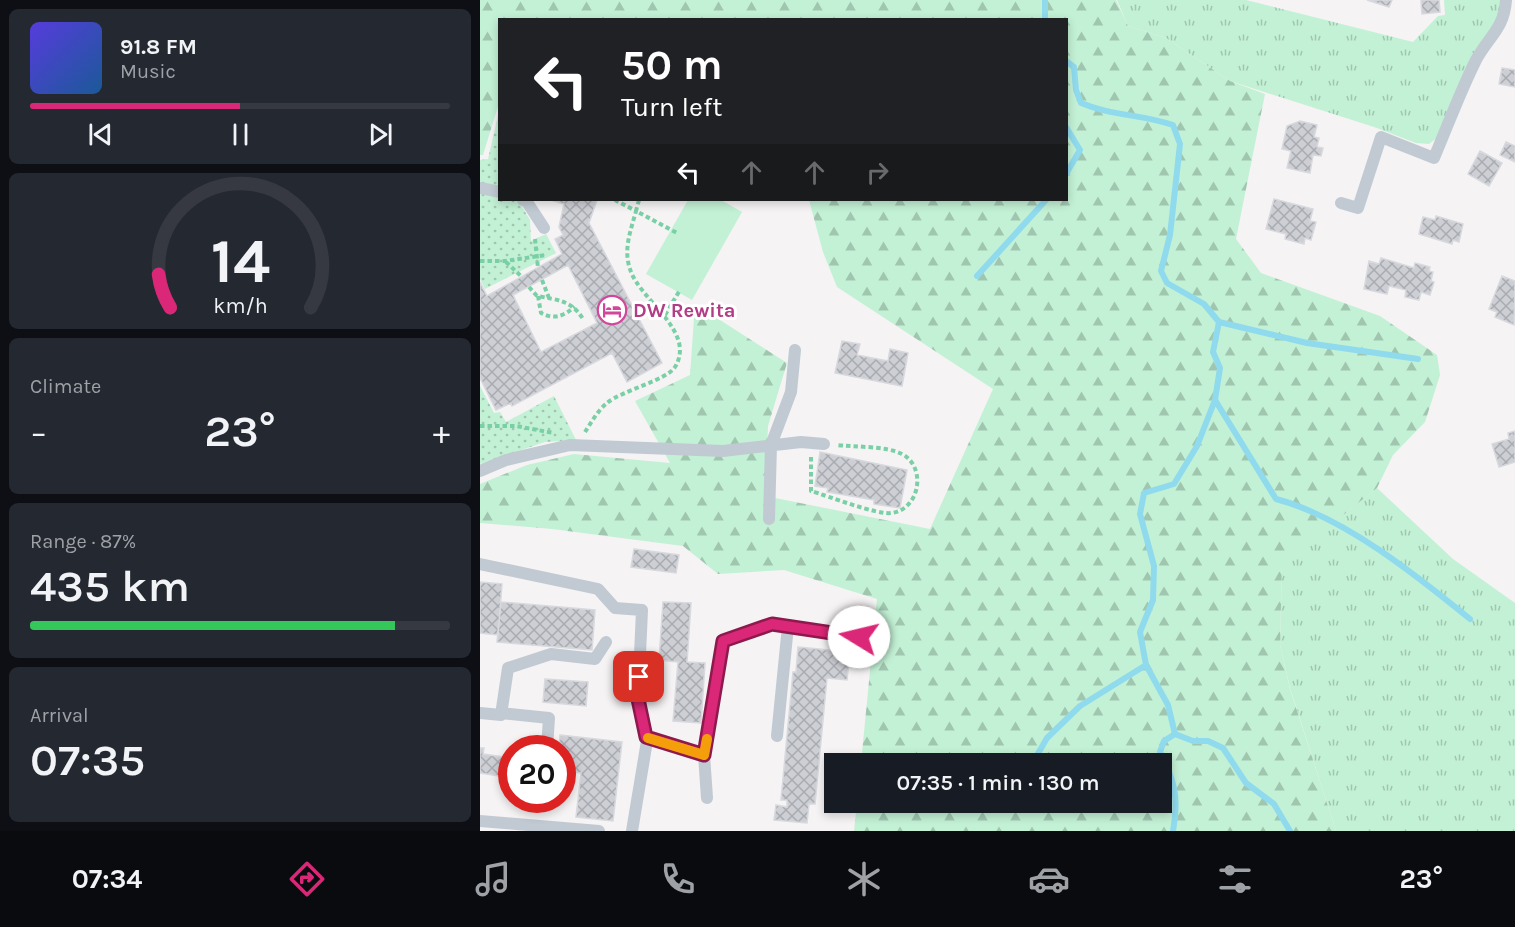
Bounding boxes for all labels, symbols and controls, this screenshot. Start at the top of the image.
text: 91.8 FM [120,34,197,60]
text: 50 m [621,40,723,90]
icon: left [522,42,600,120]
text: Music [120,60,176,83]
text: Turn left [621,91,722,123]
icon: previous [84,118,117,151]
icon: pause [224,118,257,151]
icon: next [364,118,397,151]
icon: left [672,156,705,189]
icon: ahead [735,156,768,189]
icon: ahead [798,156,831,189]
icon: right [861,156,894,189]
text: 14 [210,225,270,298]
text: km/h [213,294,267,319]
hotel icon: DW Rewita [596,294,628,326]
place label: DW Rewita [633,299,736,322]
text: Climate [30,375,101,398]
text: 23° [204,405,276,457]
text: − [30,413,47,451]
text: + [433,413,450,451]
text: Range · 87% [30,530,136,553]
text: 435 km [30,560,190,612]
position arrow [827,605,891,669]
pin [613,651,664,702]
icon: arrive [622,660,655,693]
text: Arrival [30,704,89,727]
text: 07:35 [30,734,145,786]
speed limit sign: 20 [498,735,576,813]
text: 07:35 · 1 min · 130 m [897,770,1100,796]
icon: directions [286,858,328,900]
icon: music [472,858,514,900]
icon: phone [657,858,699,900]
icon: climate [843,858,885,900]
icon: car [1028,858,1070,900]
icon: filters [1214,858,1256,900]
text: 07:34 [72,863,142,895]
text: 23° [1399,863,1443,895]

